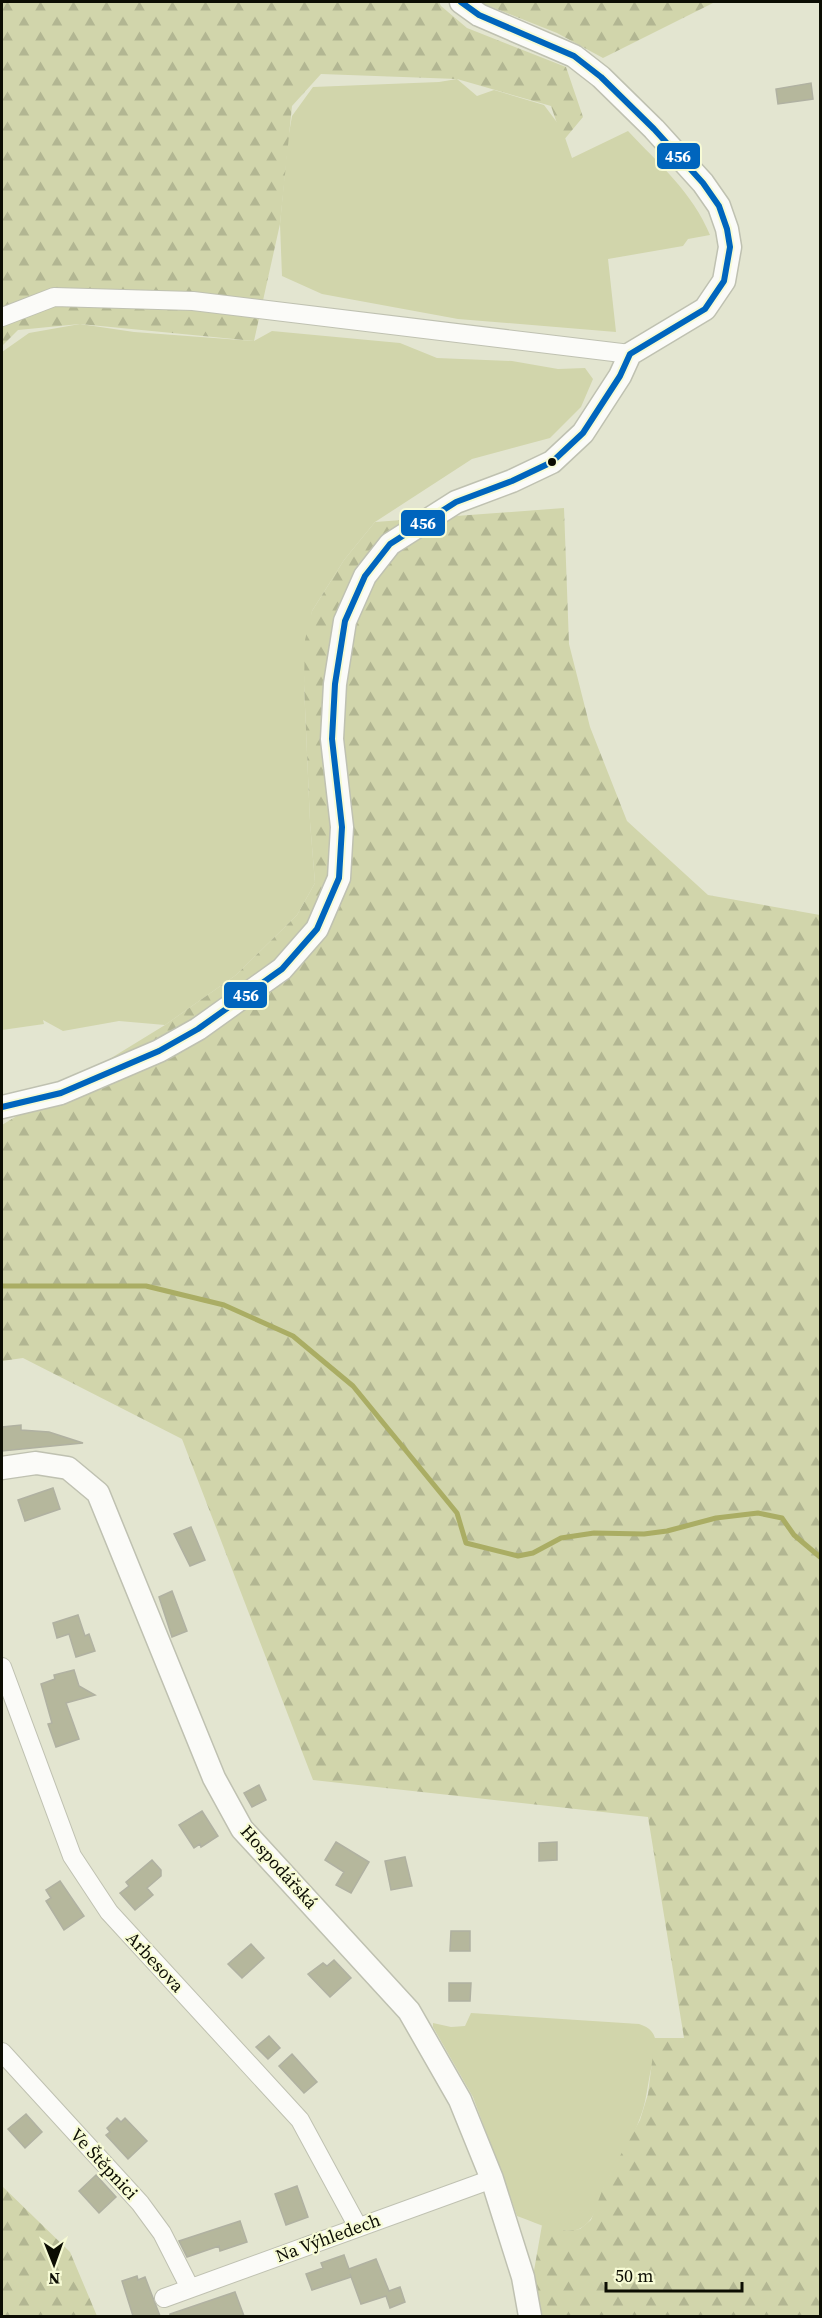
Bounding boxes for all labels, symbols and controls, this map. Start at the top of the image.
line badge: 456 [656,142,701,170]
text: 456 [665,145,691,167]
unlabelled marker [546,456,558,468]
line badge: 456 [400,509,446,537]
text: 456 [410,512,436,534]
line badge: 456 [223,981,268,1009]
text: 456 [233,984,259,1006]
street label: Hospodářská [235,1819,324,1915]
street label: Arbesova [121,1926,191,1998]
street label: Ve Štěpnici [65,2123,144,2205]
street label: Na Výhledech [272,2207,384,2268]
north arrow [24,2234,84,2294]
scale bar [606,2255,742,2293]
text: 50 m [615,2263,653,2288]
text: N [48,2268,60,2290]

